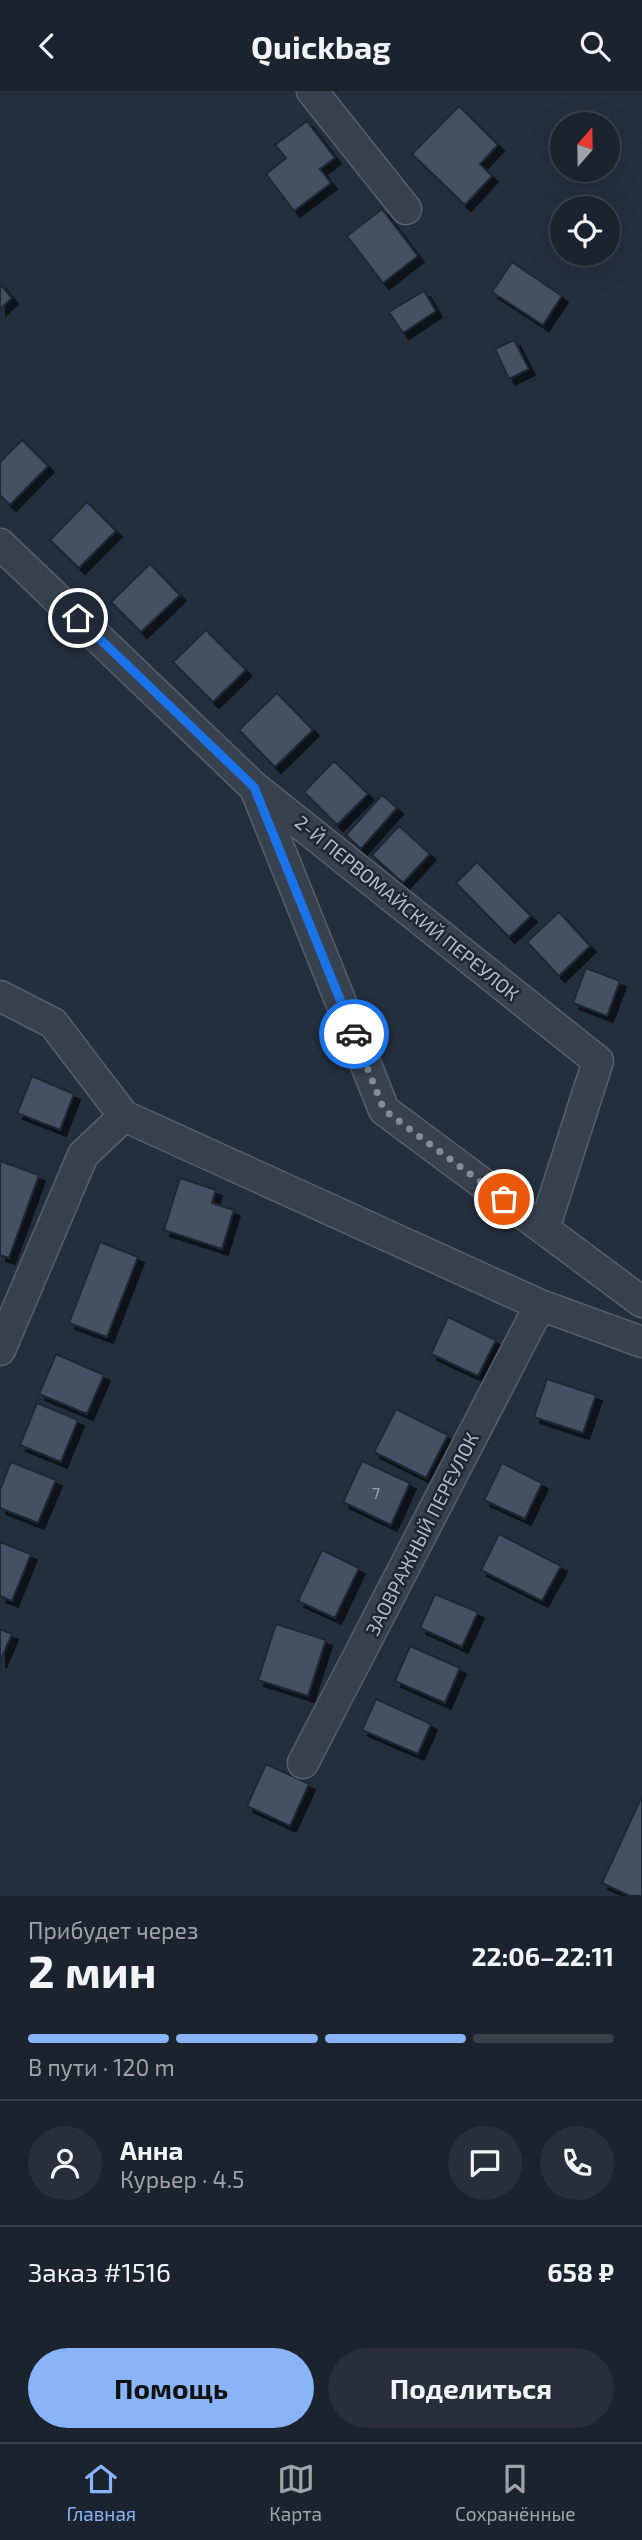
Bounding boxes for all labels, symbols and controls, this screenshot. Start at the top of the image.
icon: back [28,27,66,65]
text: Quickbag [251,27,391,65]
icon: search [576,27,614,65]
north arrow [550,112,620,182]
map controls [550,112,620,266]
button: locate [550,196,620,266]
pin [48,588,108,648]
icon: home [59,599,97,637]
street label: 2-Й ПЕРВОМАЙСКИЙ ПЕРЕУЛОК [291,810,524,1005]
courier [319,999,389,1069]
icon: car [335,1015,373,1053]
pin [474,1169,534,1229]
icon: bag [485,1180,523,1218]
street label: ЗАОВРАЖНЫЙ ПЕРЕУЛОК [360,1428,483,1639]
house number: 7 [372,1483,380,1502]
text: Прибудет через [28,1916,198,1944]
text: 22:06–22:11 [471,1940,614,1971]
text: 2 мин [28,1942,157,1997]
text: В пути · 120 m [28,2053,175,2081]
button: person [28,2126,102,2200]
button: chat [448,2126,522,2200]
button: phone [540,2126,614,2200]
text: Анна [120,2134,183,2165]
text: Курьер · 4.5 [120,2165,244,2193]
text: Заказ #1516 [28,2256,171,2287]
text: 658 ₽ [547,2256,614,2287]
button: Помощь [28,2348,314,2428]
button: Поделиться [328,2348,614,2428]
tab: Главная [67,2460,136,2525]
tab: Карта [269,2460,322,2525]
tab: Сохранённые [455,2460,575,2525]

